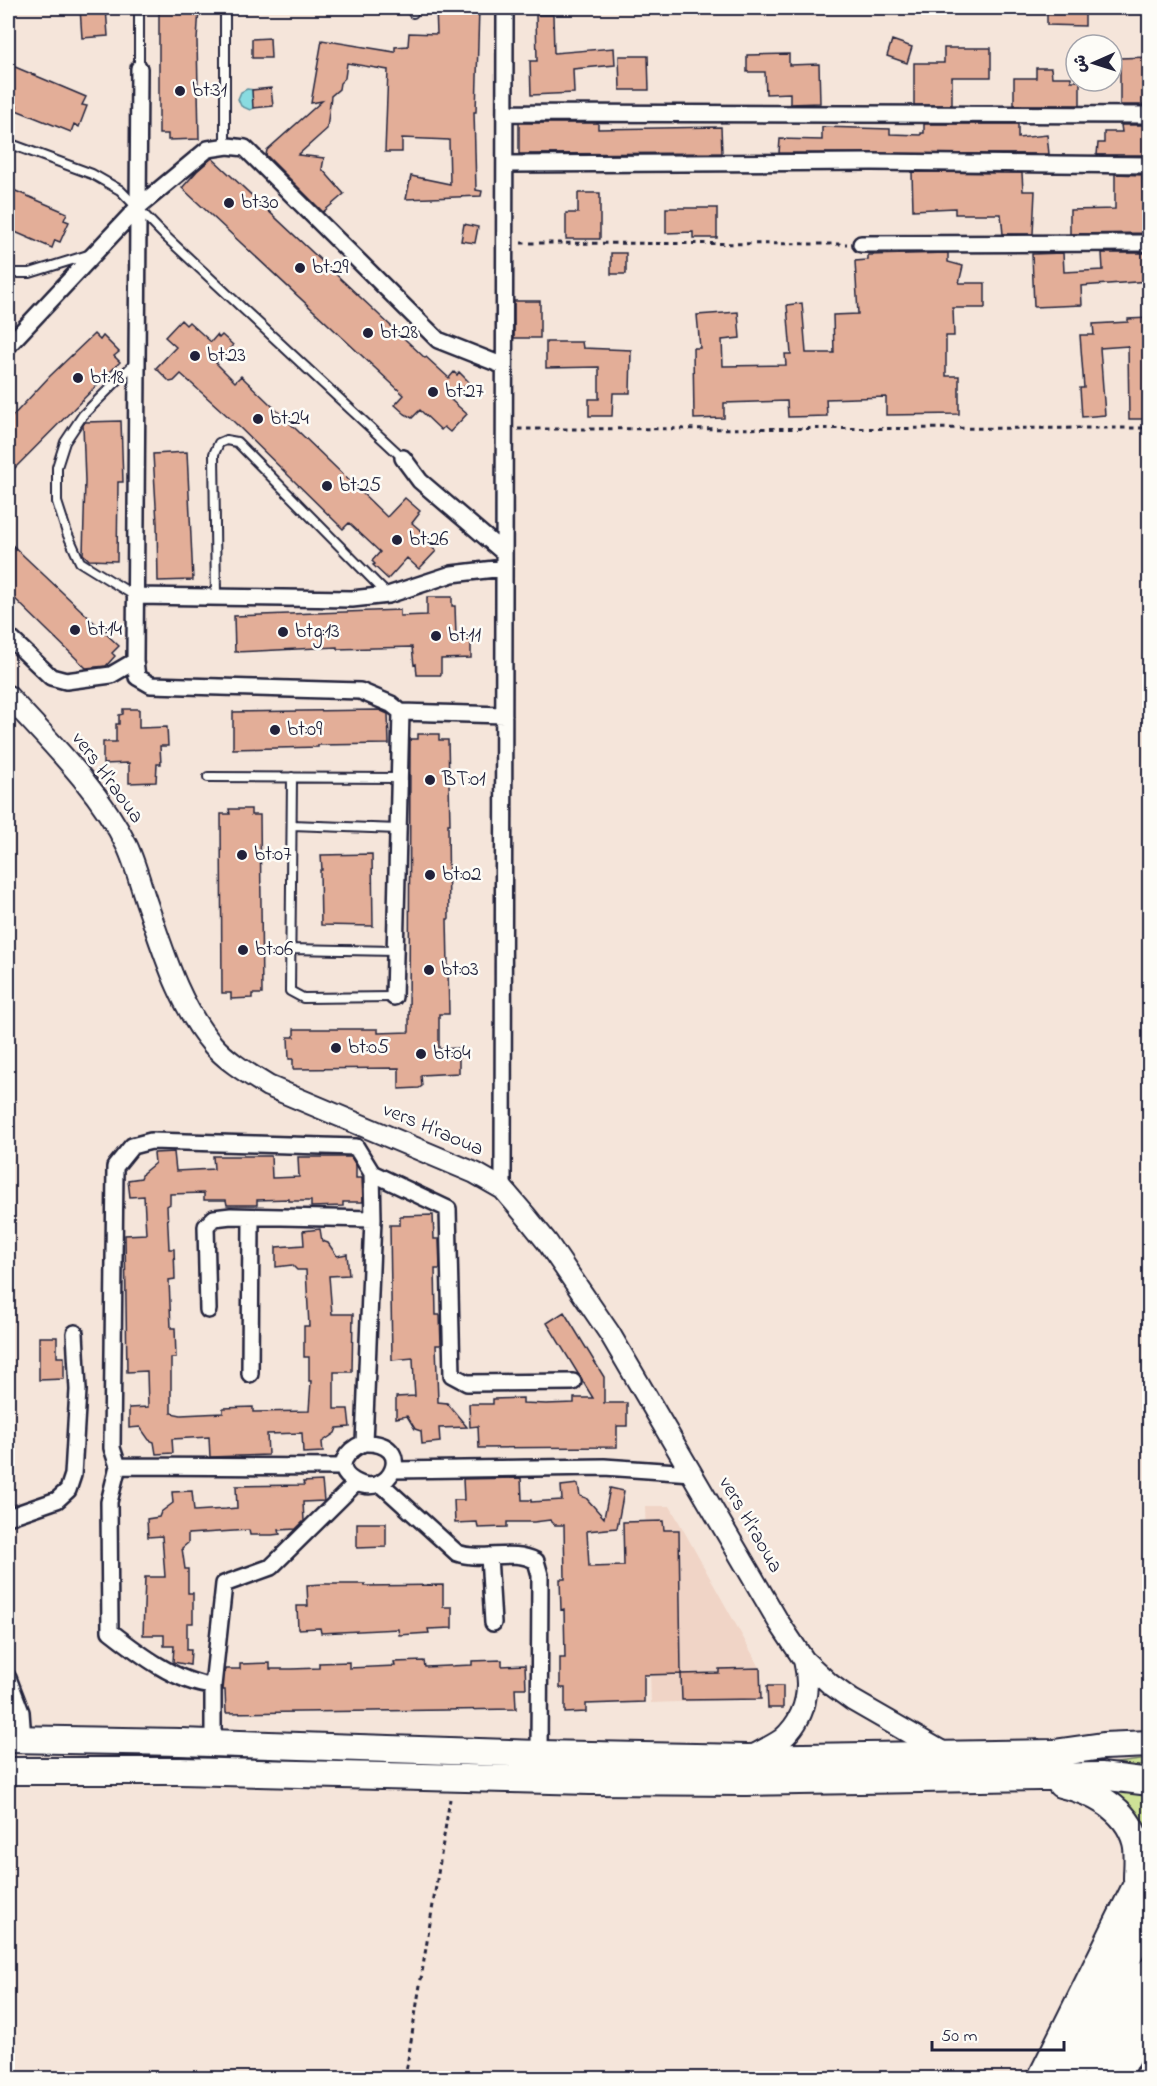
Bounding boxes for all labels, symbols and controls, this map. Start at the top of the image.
north arrow [1064,33,1124,93]
text: ش [1069,54,1093,73]
place label: bt:31 [192,76,228,106]
marker: bt:31 [173,84,187,98]
place label: bt:30 [241,188,279,218]
marker: bt:30 [222,196,236,210]
place label: bt:29 [312,253,349,283]
marker: bt:29 [293,261,307,275]
place label: bt:28 [380,318,418,348]
marker: bt:28 [361,326,375,340]
place label: bt:23 [207,341,246,371]
marker: bt:23 [188,349,202,363]
place label: bt:18 [90,363,125,393]
marker: bt:18 [71,371,85,385]
place label: bt:27 [445,377,484,407]
marker: bt:27 [426,385,440,399]
place label: bt:24 [270,404,309,434]
marker: bt:24 [251,412,265,426]
place label: bt:25 [339,471,381,501]
marker: bt:25 [320,479,334,493]
place label: bt:26 [409,525,449,555]
marker: bt:26 [390,533,404,547]
place label: bt:14 [87,615,123,645]
place label: btg:13 [295,617,340,649]
place label: bt:11 [448,621,482,651]
marker: bt:14 [68,623,82,637]
marker: btg:13 [276,625,290,639]
marker: bt:11 [429,629,443,643]
place label: bt:09 [287,715,323,745]
marker: bt:09 [268,723,282,737]
street label: vers H'raoua [63,726,151,830]
place label: BT:01 [441,765,486,795]
marker: BT:01 [423,773,437,787]
place label: bt:07 [254,840,292,870]
marker: bt:07 [235,848,249,862]
place label: bt:02 [442,860,481,890]
marker: bt:02 [423,868,437,882]
place label: bt:06 [255,935,293,965]
marker: bt:06 [236,943,250,957]
place label: bt:03 [441,955,479,985]
marker: bt:03 [422,963,436,977]
place label: bt:05 [348,1033,389,1063]
place label: bt:04 [433,1039,471,1069]
marker: bt:05 [329,1041,343,1055]
marker: bt:04 [414,1047,428,1061]
street label: vers H'raoua [378,1095,488,1165]
street label: vers H'raoua [710,1471,790,1579]
scale bar [932,2014,1064,2052]
text: 50 m [941,2024,978,2050]

